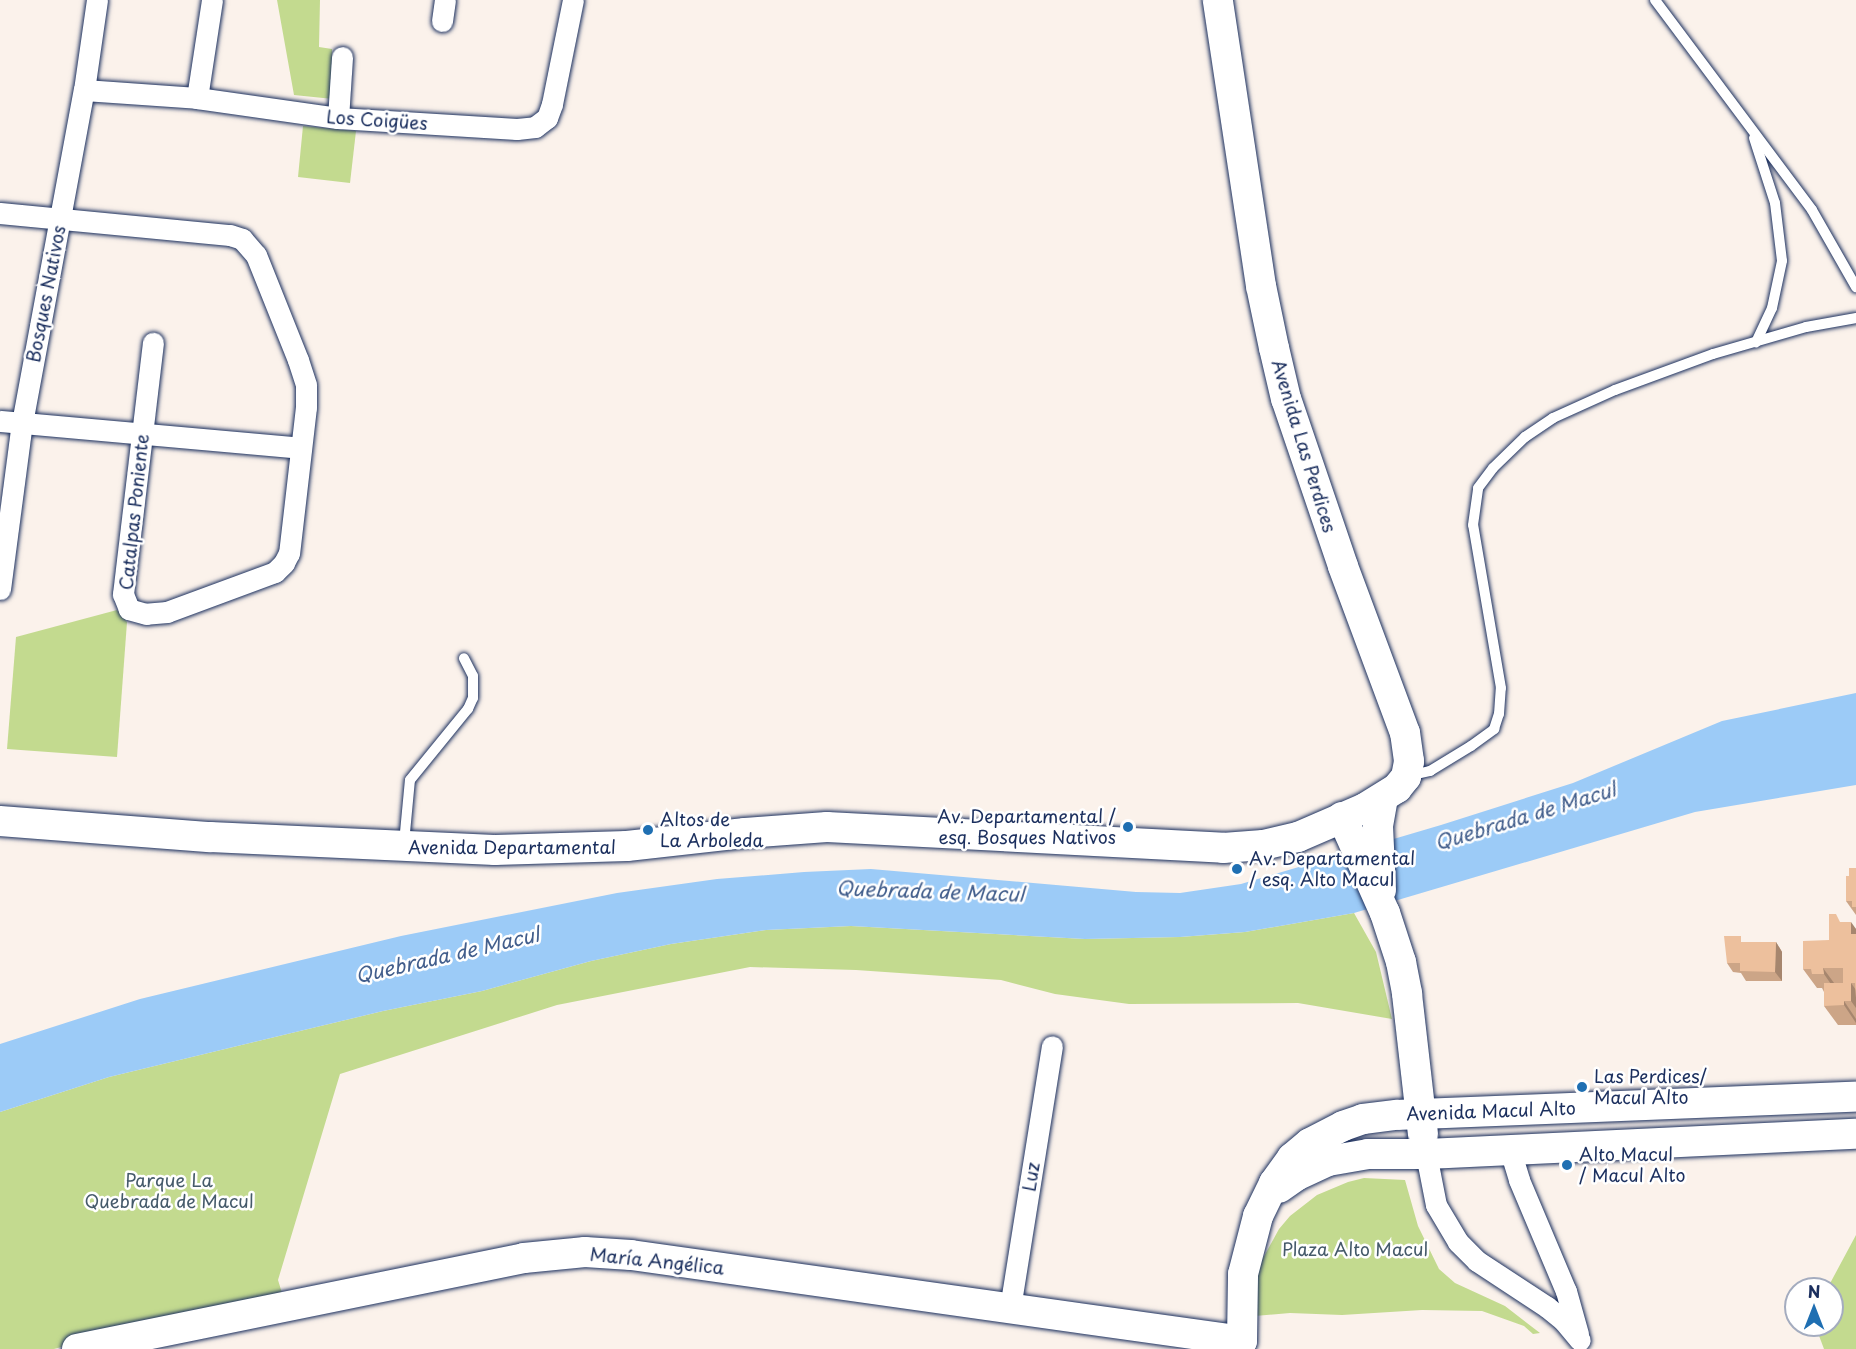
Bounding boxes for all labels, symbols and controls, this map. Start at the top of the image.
street label: Los Coigües [325,106,429,134]
street label: Bosques Nativos [22,223,70,365]
street label: Avenida Las Perdices [1267,357,1341,535]
street label: Catalpas Poniente [115,433,153,591]
water label: Quebrada de Macul [1431,777,1619,855]
place label: Av. Departamental / esq. Bosques Nativos [936,806,1116,848]
place label: Altos de La Arboleda [660,809,764,852]
marker: Av. Departamental / esq. Bosques Nativos [1121,820,1135,834]
marker: Altos de La Arboleda [641,823,655,837]
street label: Avenida Departamental [408,836,616,858]
place label: Av. Departamental / esq. Alto Macul [1249,848,1416,890]
marker: Av. Departamental / esq. Alto Macul [1230,862,1244,876]
water label: Quebrada de Macul [835,876,1025,906]
water label: Quebrada de Macul [352,922,542,988]
place label: Las Perdices/ Macul Alto [1594,1066,1706,1108]
marker: Las Perdices/ Macul Alto [1575,1080,1589,1094]
street label: Avenida Macul Alto [1406,1097,1576,1125]
place label: Alto Macul / Macul Alto [1579,1144,1688,1186]
marker: Alto Macul / Macul Alto [1560,1158,1574,1172]
street label: Luz [1018,1161,1044,1193]
park label: Parque La Quebrada de Macul [83,1170,255,1212]
park label: Plaza Alto Macul [1281,1238,1429,1260]
street label: María Angélica [589,1243,725,1279]
north arrow [1784,1277,1844,1337]
text: N [1808,1279,1820,1303]

